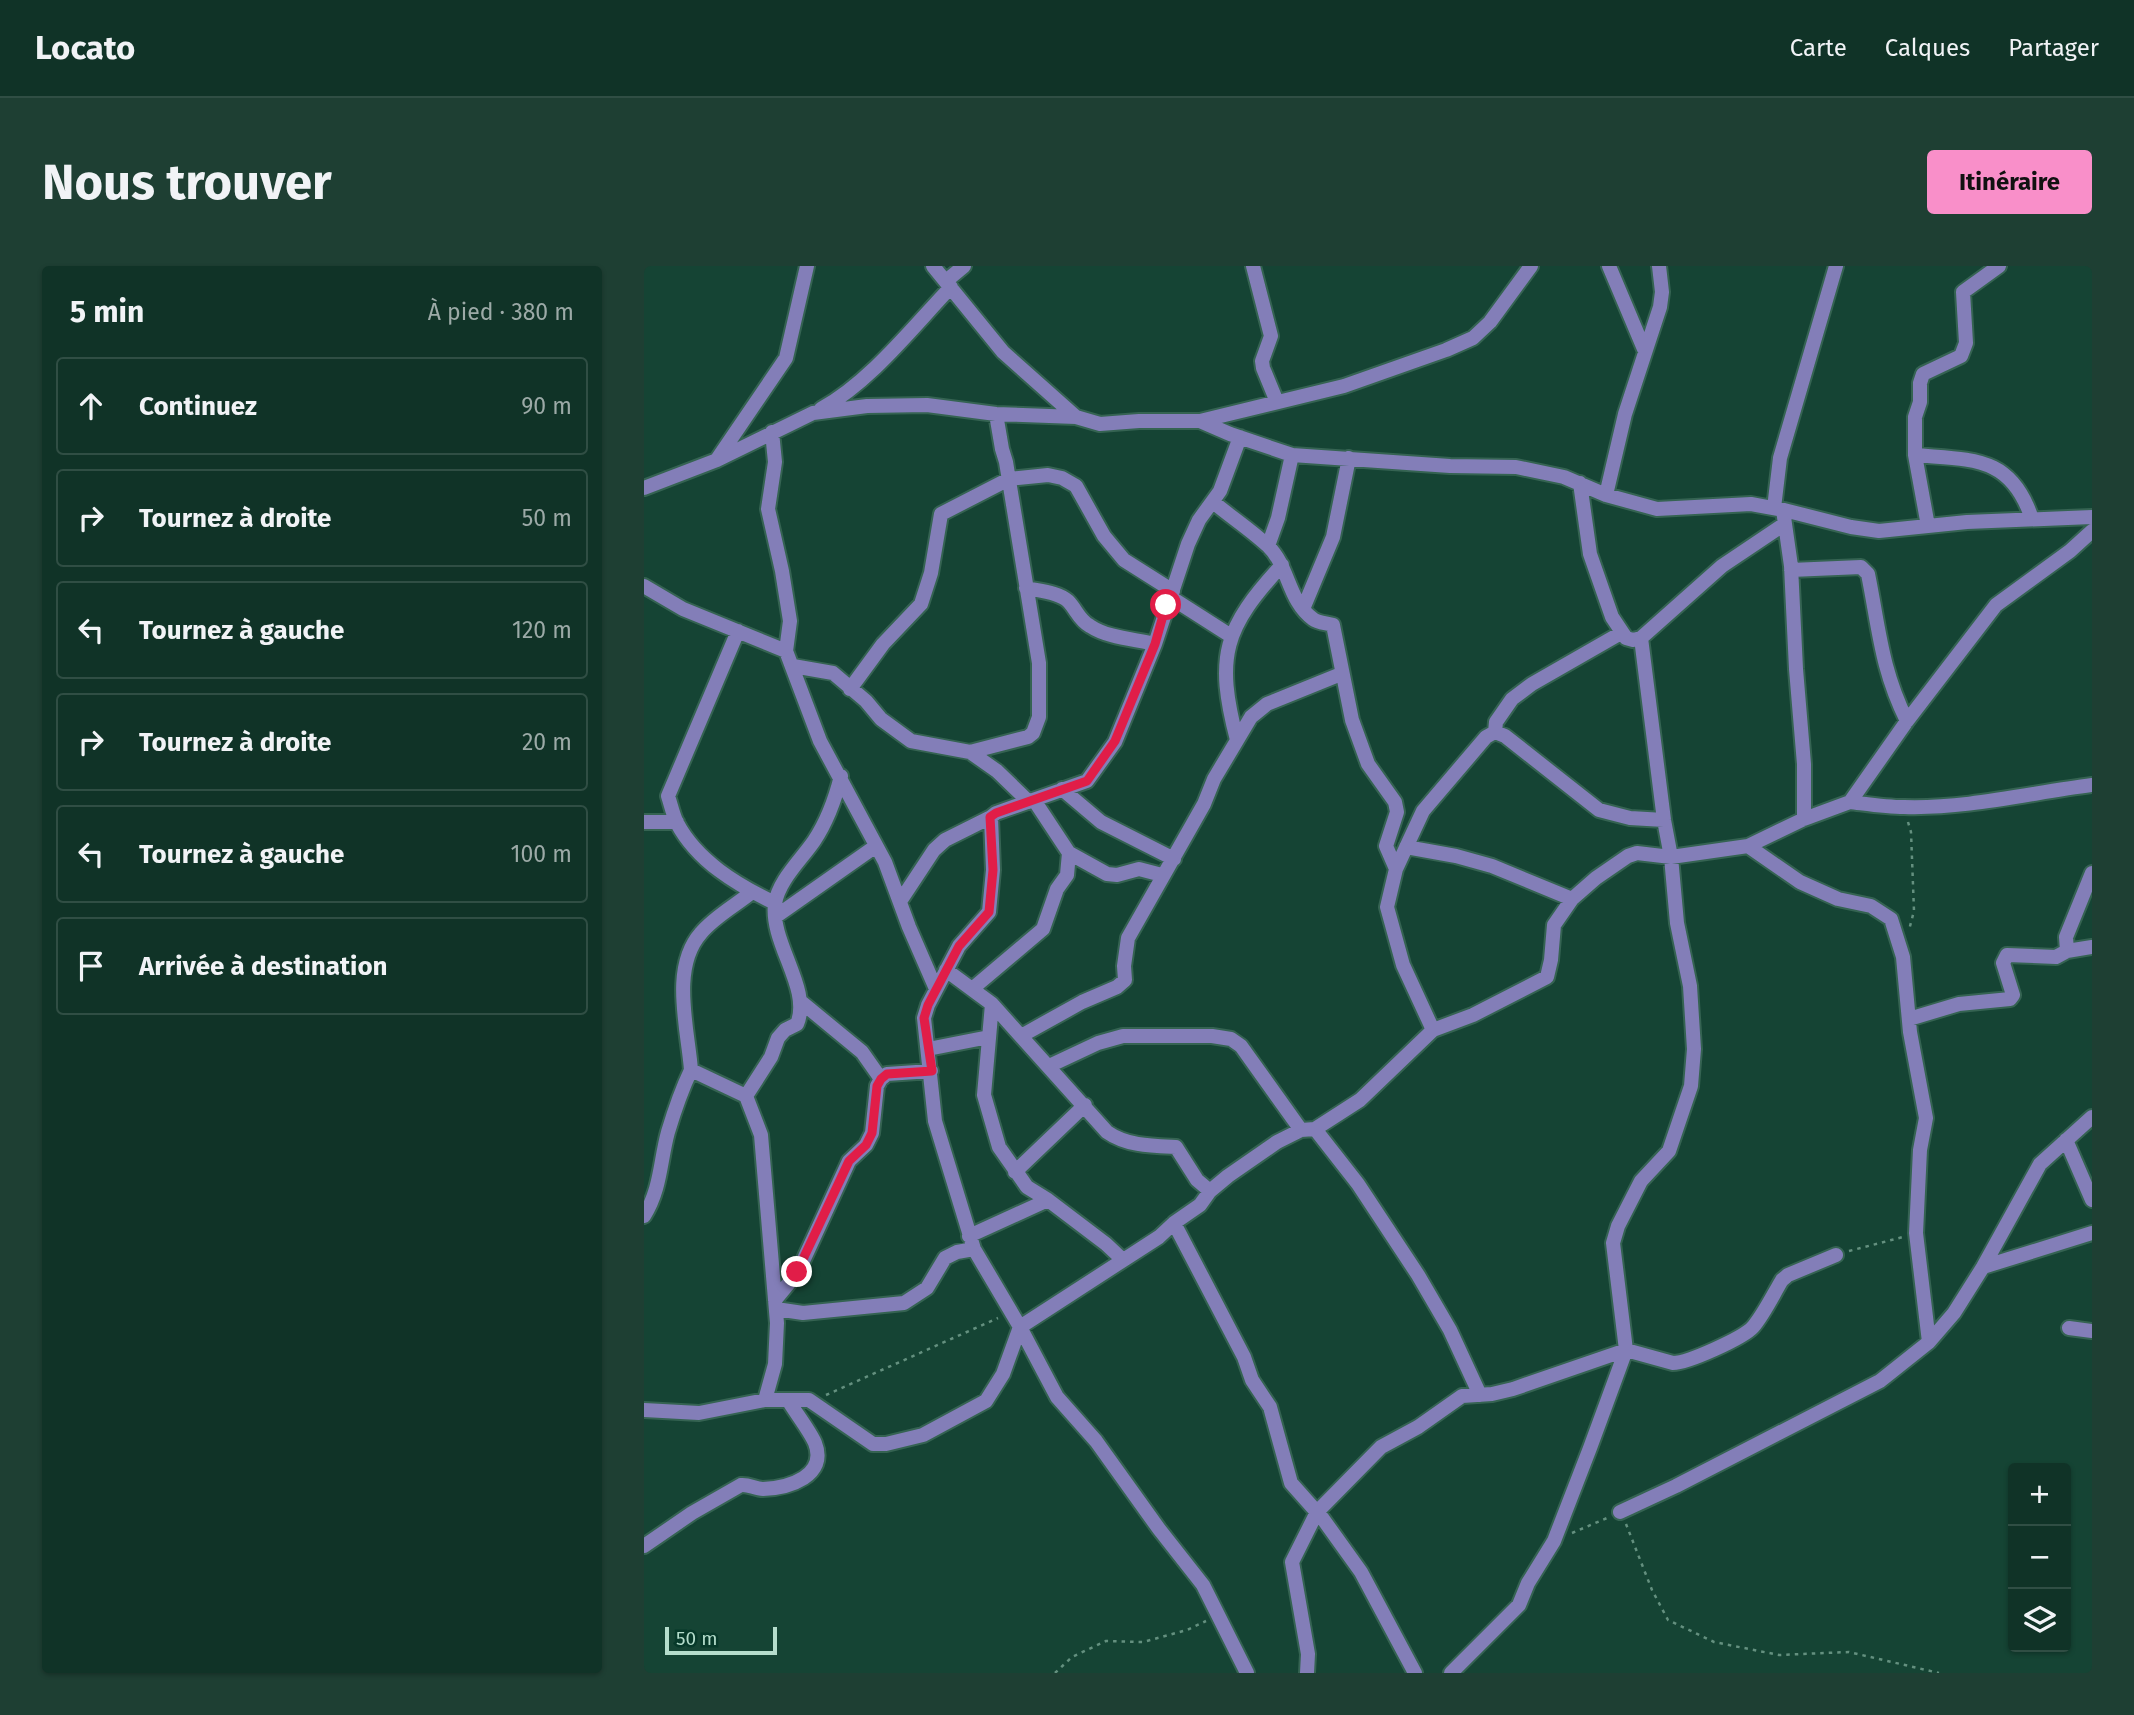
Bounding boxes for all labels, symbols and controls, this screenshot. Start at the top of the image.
text: Locato [35,28,135,68]
text: Carte [1790,34,1847,62]
text: Calques [1885,34,1970,62]
text: Partager [2008,34,2099,62]
button: Itinéraire [1927,150,2092,214]
text: Nous trouver [42,153,332,212]
text: 5 min [70,294,144,330]
text: À pied · 380 m [428,298,574,326]
icon: ahead [72,387,110,425]
text: Continuez [139,391,257,422]
text: 90 m [521,392,572,420]
icon: right [72,499,110,537]
text: Tournez à droite [139,503,331,534]
text: 50 m [522,504,572,532]
route start [1150,589,1181,620]
icon: left [72,611,110,649]
text: Tournez à gauche [139,615,344,646]
text: 120 m [512,616,572,644]
icon: right [72,723,110,761]
text: Tournez à droite [139,727,331,758]
text: 20 m [522,728,572,756]
icon: left [72,835,110,873]
text: Tournez à gauche [139,839,344,870]
text: 100 m [511,840,572,868]
icon: arrive [72,947,110,985]
text: Arrivée à destination [139,951,388,982]
route end [781,1256,812,1287]
map controls [2008,1463,2071,1652]
button: + [2008,1463,2071,1526]
button: − [2008,1526,2071,1589]
button: layers [2008,1589,2071,1652]
scale bar [665,1624,777,1656]
text: 50 m [676,1627,717,1650]

